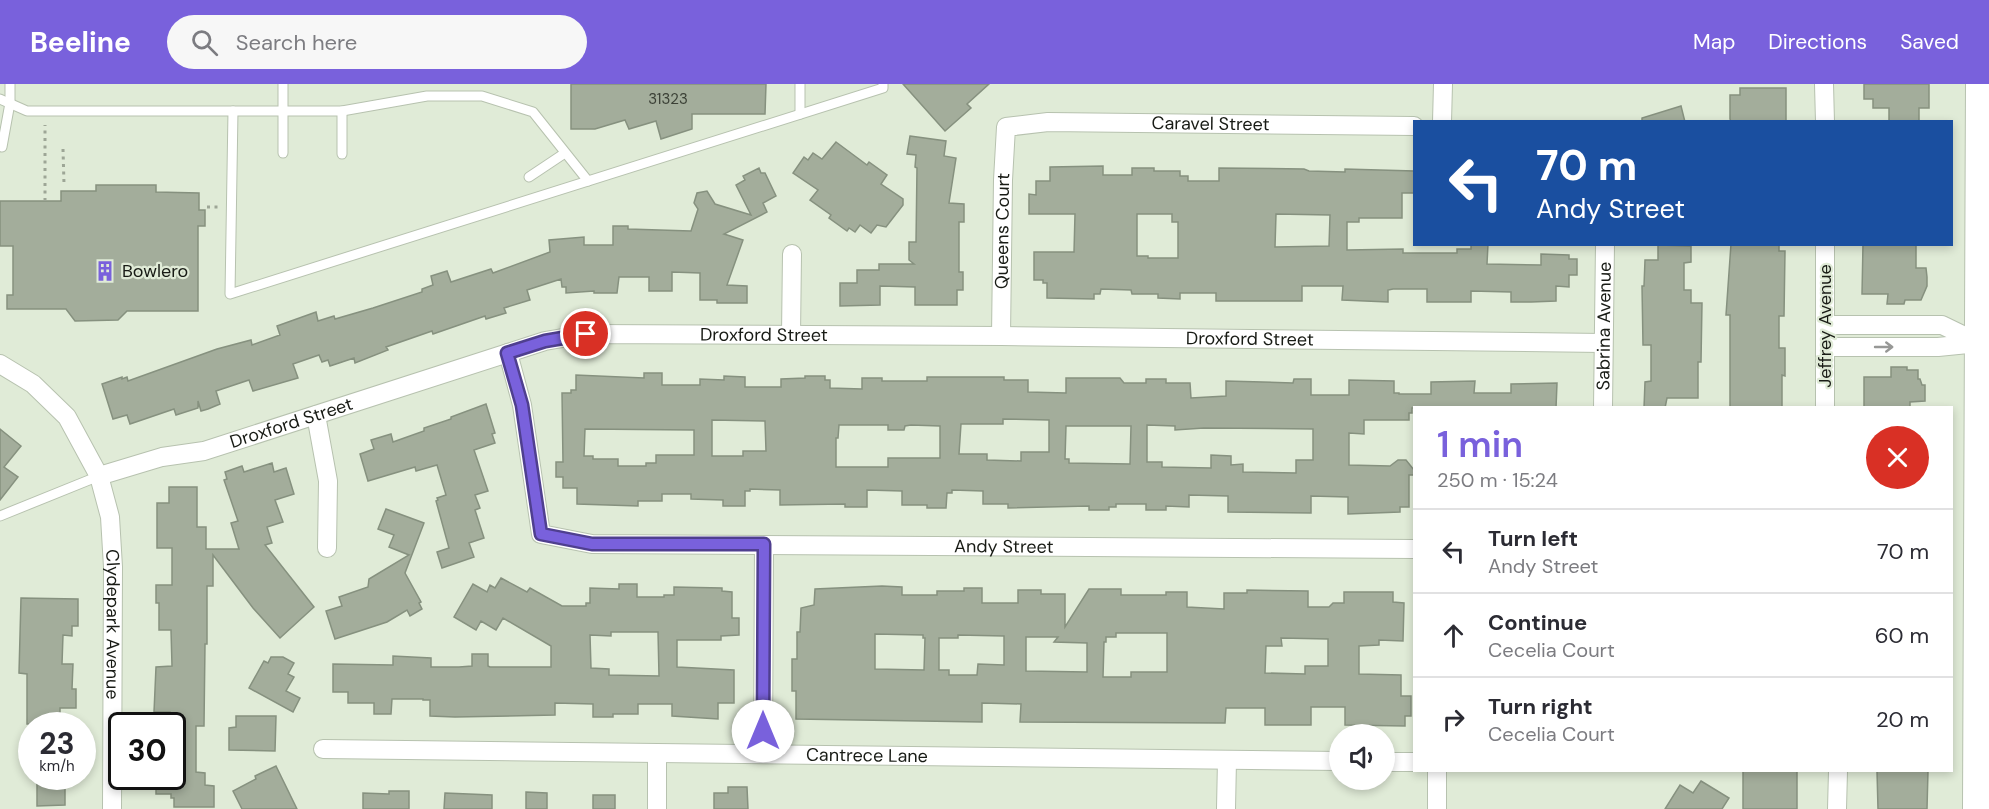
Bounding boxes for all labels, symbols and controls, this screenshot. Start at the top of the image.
search box [167,15,587,69]
text: Beeline [30,24,131,61]
icon: search [188,26,221,59]
text: Search here [236,28,357,57]
text: Map [1693,28,1735,56]
text: Directions [1768,28,1867,56]
text: Saved [1900,28,1959,56]
house number: 31323 [648,89,688,109]
street label: Caravel Street [1151,111,1270,136]
text: 70 m [1536,138,1637,193]
icon: left [1437,144,1515,222]
street label: Queens Court [990,172,1015,289]
text: Andy Street [1536,191,1685,226]
building icon: Bowlero [93,259,117,283]
place label: Bowlero [122,259,188,283]
street label: Sabrina Avenue [1591,262,1617,390]
street label: Jeffrey Avenue [1813,264,1837,388]
pin [560,308,611,359]
icon: arrive [569,317,602,350]
street label: Droxford Street [700,323,828,347]
street label: Droxford Street [1186,326,1314,352]
one-way arrow [1874,341,1894,353]
street label: Droxford Street [227,392,356,454]
text: 1 min [1437,421,1523,468]
button: close [1866,426,1929,489]
text: 250 m · 15:24 [1437,467,1558,493]
text: Turn left [1488,524,1578,553]
street label: Andy Street [954,534,1054,559]
icon: left [1437,535,1470,568]
text: 70 m [1877,537,1929,566]
street label: Clydepark Avenue [100,548,125,700]
text: Andy Street [1488,553,1598,579]
text: Continue [1488,608,1587,637]
icon: ahead [1437,619,1470,652]
text: 60 m [1875,621,1929,650]
text: Cecelia Court [1488,637,1615,663]
text: Turn right [1488,692,1593,721]
position arrow [731,699,795,763]
icon: right [1437,703,1470,736]
text: 20 m [1876,705,1929,734]
speed limit sign: 30 [108,712,186,790]
text: Cecelia Court [1488,721,1615,747]
text: 23 [39,724,75,763]
map controls [1329,724,1395,790]
button: sound [1329,724,1395,790]
street label: Cantrece Lane [806,743,928,768]
text: km/h [39,756,75,776]

